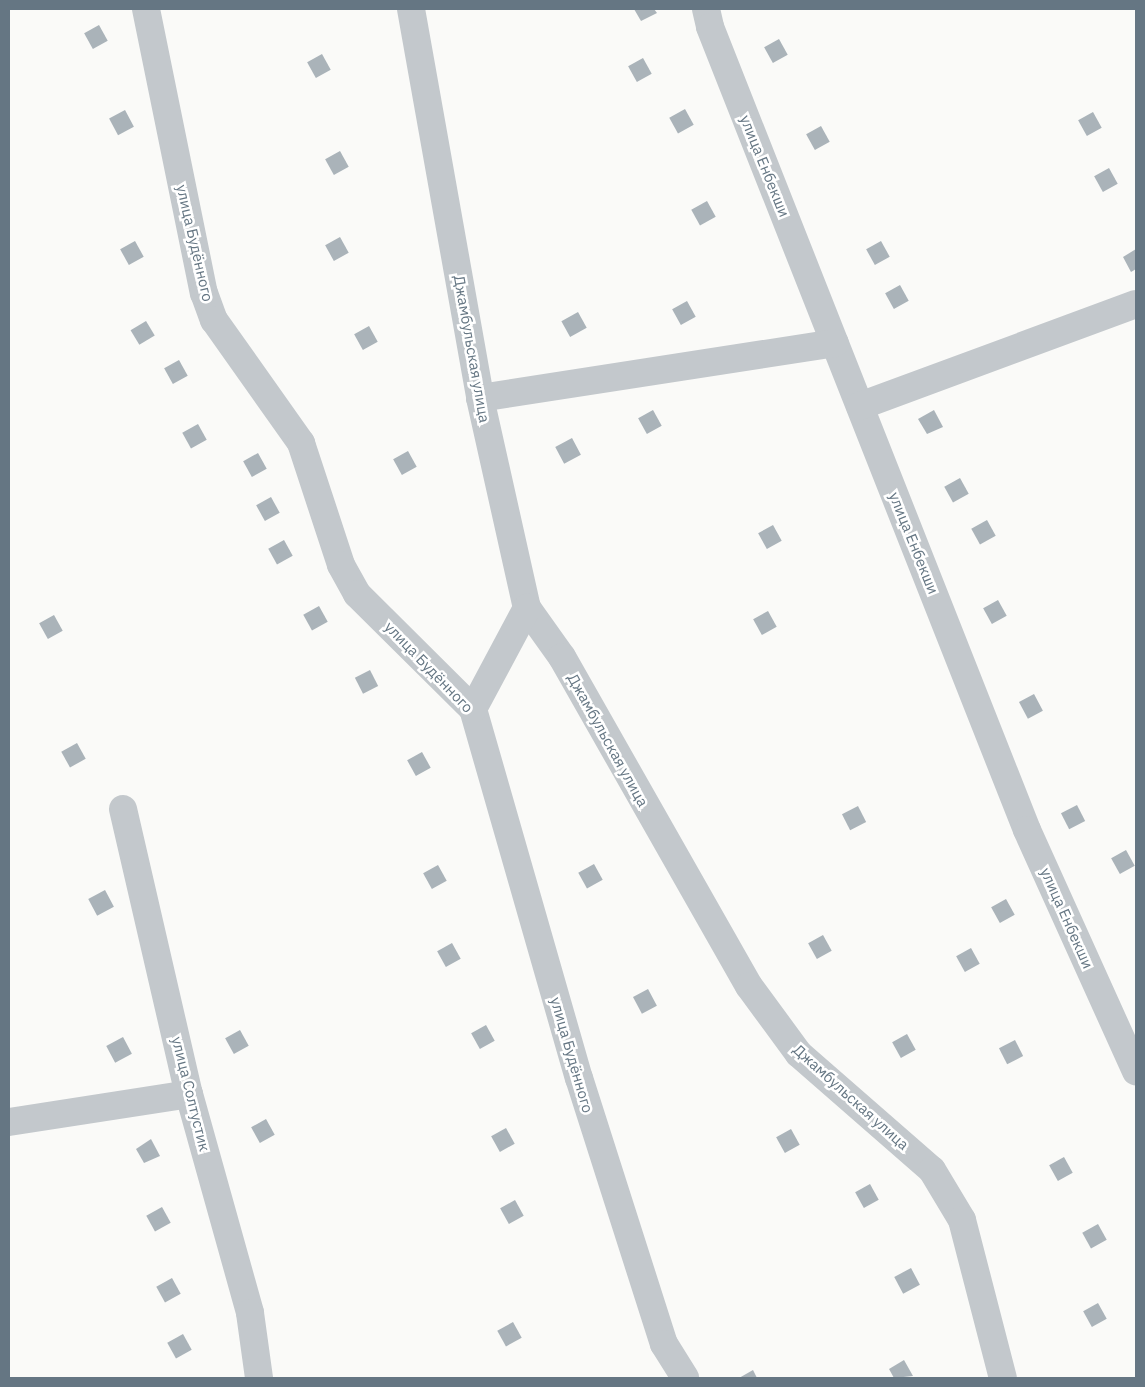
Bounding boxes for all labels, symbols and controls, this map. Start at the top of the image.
street label: улица Енбекши [736,112,794,220]
street label: улица Будённого [173,183,217,303]
street label: Джамбульская улица [450,274,494,424]
street label: улица Енбекши [885,489,943,597]
street label: улица Будённого [381,618,477,716]
street label: Джамбульская улица [564,670,652,810]
street label: улица Енбекши [1037,865,1097,971]
street label: улица Будённого [547,995,597,1115]
street label: улица Солтустик [168,1035,214,1153]
street label: Джамбульская улица [789,1040,913,1154]

